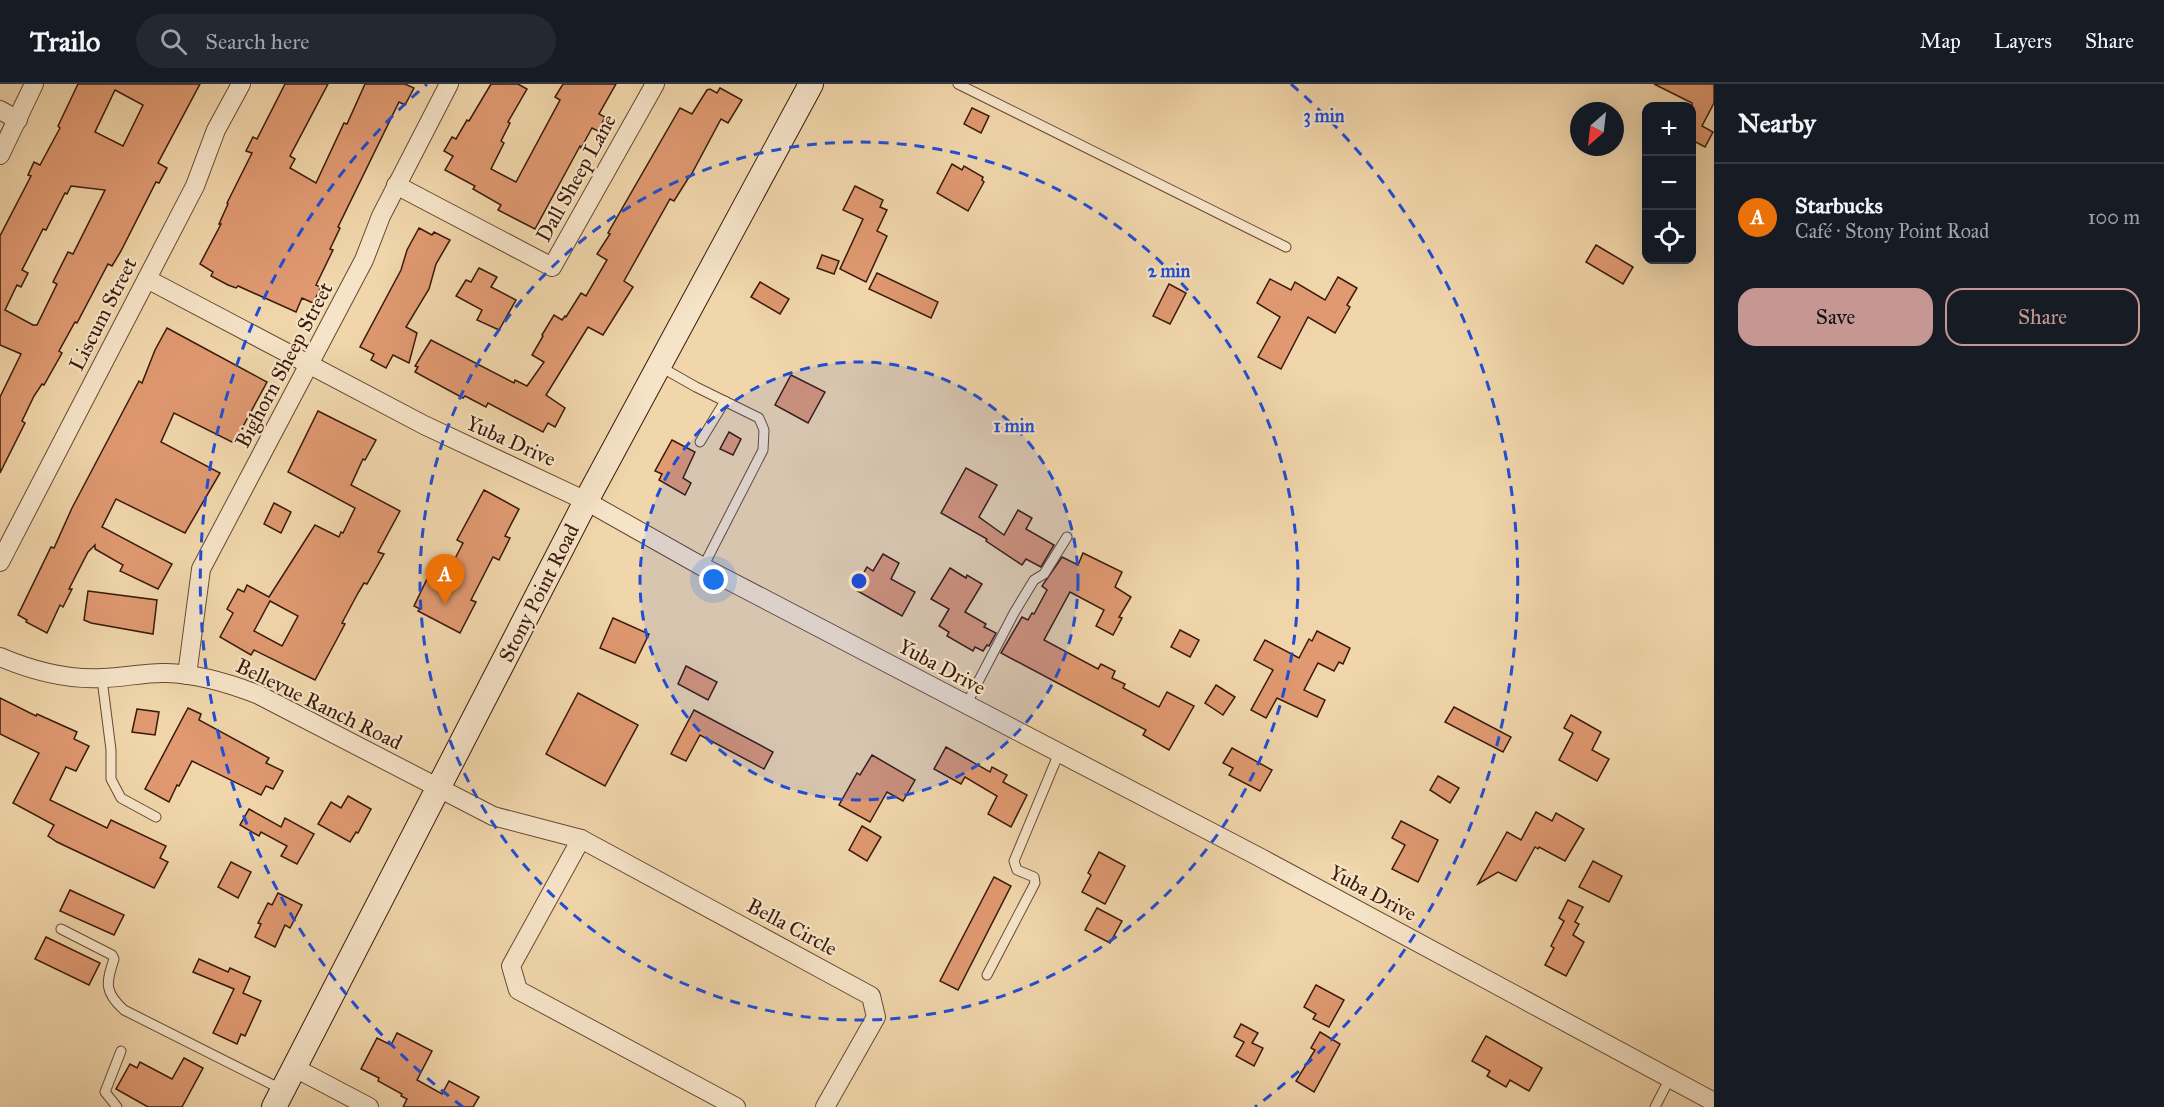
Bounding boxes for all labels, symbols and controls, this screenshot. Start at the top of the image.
search box [136,14,556,68]
text: Trailo [30,24,100,59]
icon: search [157,25,190,58]
text: Search here [205,28,309,55]
text: Map [1920,28,1961,54]
text: Layers [1994,28,2052,54]
text: Share [2085,28,2134,54]
north arrow [1570,102,1624,156]
map controls [1642,102,1696,264]
button: + [1642,102,1696,156]
text: 3 min [1304,105,1345,128]
text: Nearby [1738,107,1816,139]
street label: Dall Sheep Lane [530,109,622,246]
button: − [1642,156,1696,210]
text: Starbucks [1795,192,1883,219]
text: A [1751,205,1764,229]
text: 100 m [2088,205,2140,229]
button: locate [1642,210,1696,264]
text: Café · Stony Point Road [1795,219,1989,243]
street label: Liscum Street [63,253,143,375]
text: 2 min [1148,260,1191,282]
street label: Bighorn Sheep Street [229,277,339,452]
button: Save [1738,288,1933,346]
button: Share [1945,288,2140,346]
street label: Yuba Drive [462,410,560,472]
text: 1 min [994,415,1035,437]
street label: Stony Point Road [493,519,585,666]
pin: A [426,554,464,604]
your location [699,565,728,594]
centre of rings [849,571,869,591]
street label: Yuba Drive [894,633,990,701]
street label: Bellevue Ranch Road [232,652,407,756]
street label: Yuba Drive [1325,859,1421,927]
street label: Bella Circle [742,892,842,962]

